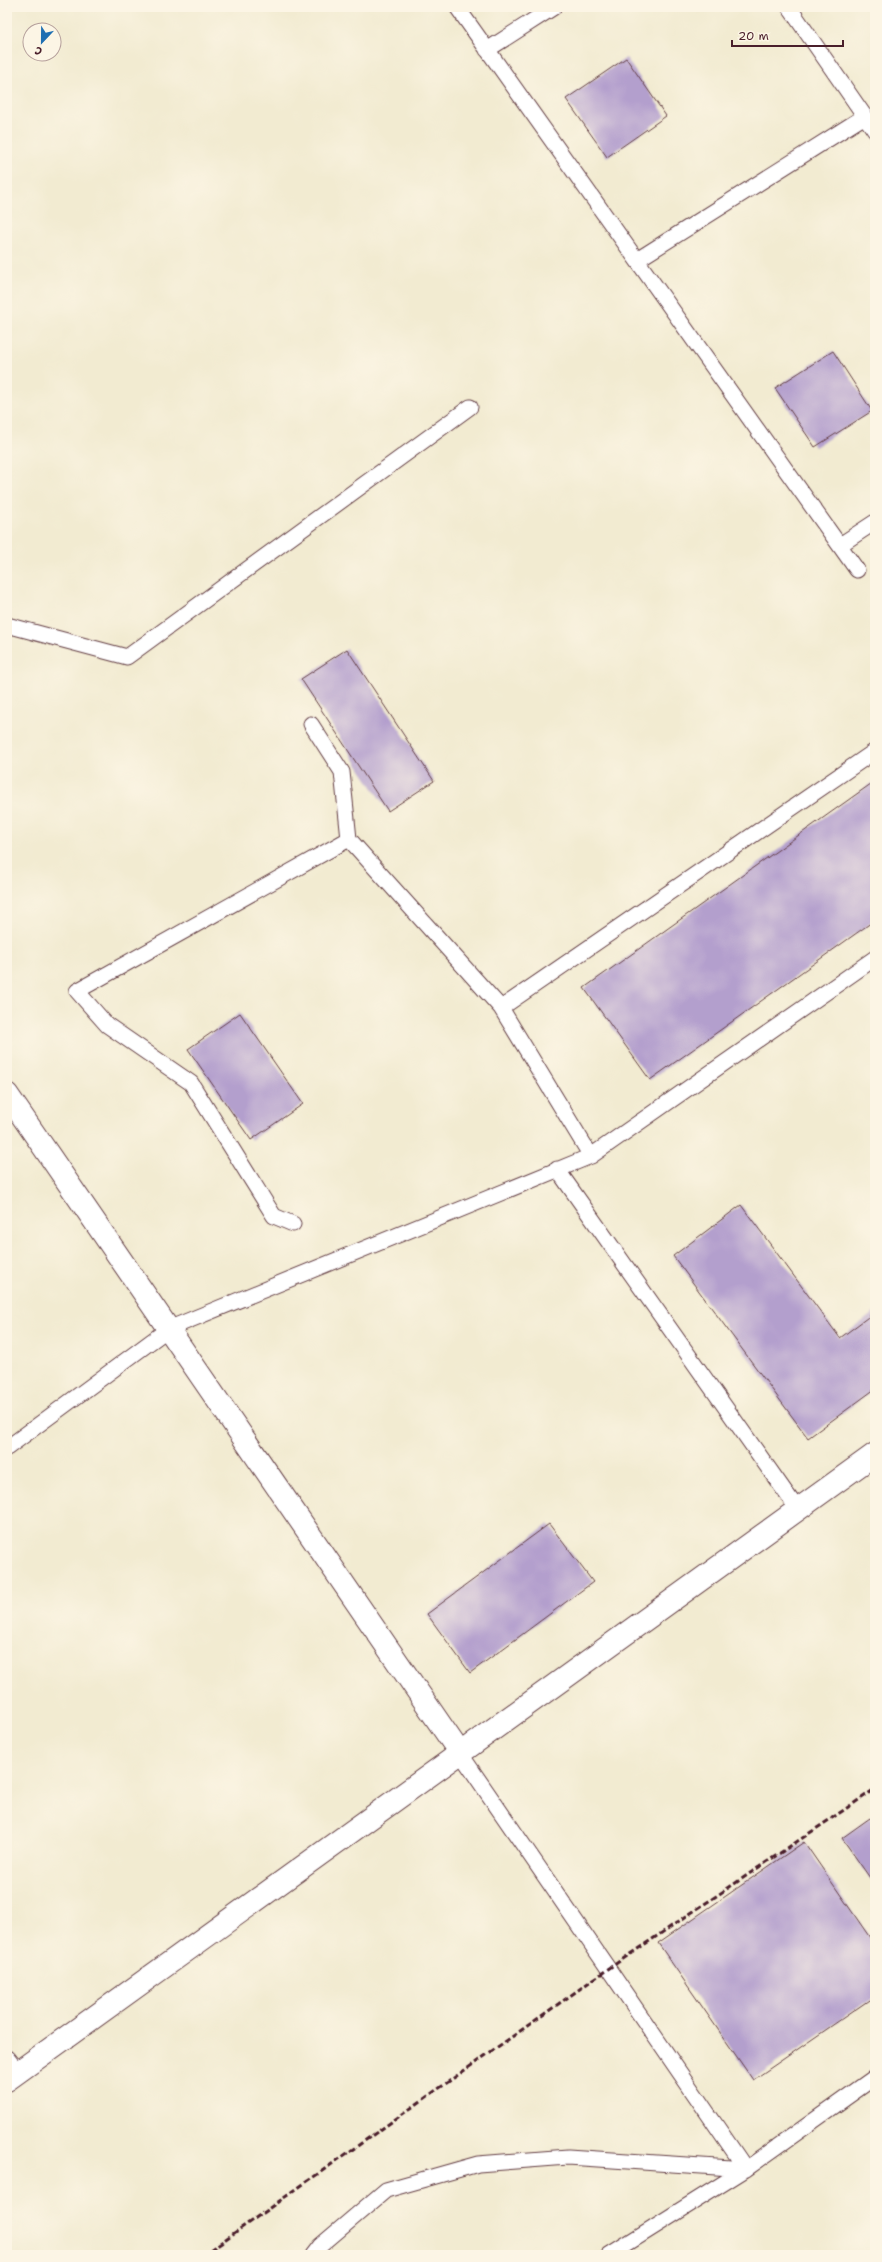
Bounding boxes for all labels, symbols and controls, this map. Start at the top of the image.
north arrow [22,22,62,62]
scale bar [732,22,843,48]
text: 20 m [738,28,769,44]
text: С [32,42,44,59]

